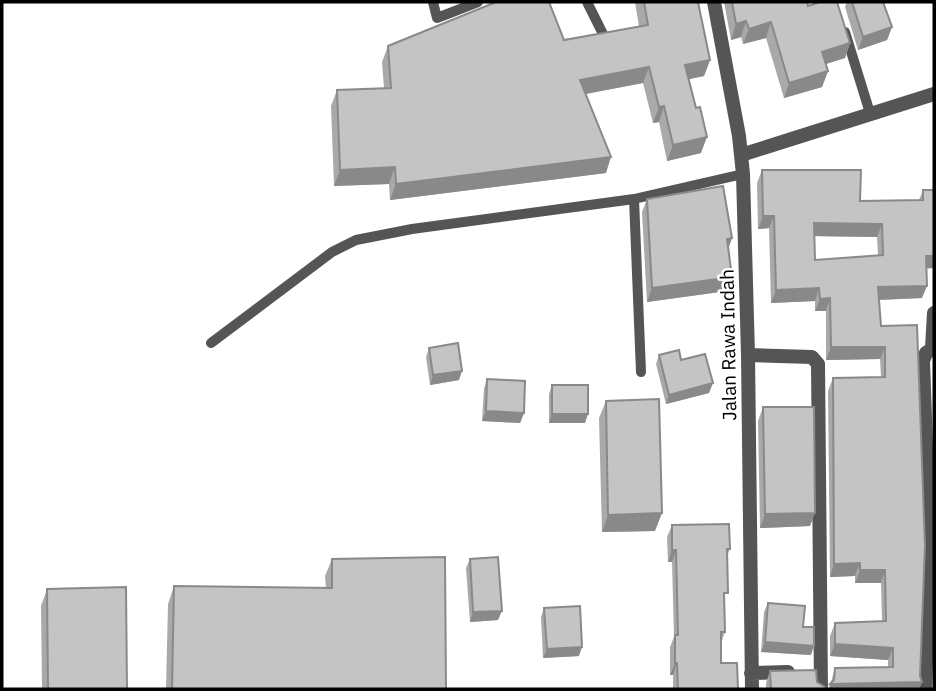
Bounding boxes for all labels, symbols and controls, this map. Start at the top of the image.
street label: Jalan Rawa Indah [715,269,741,421]

